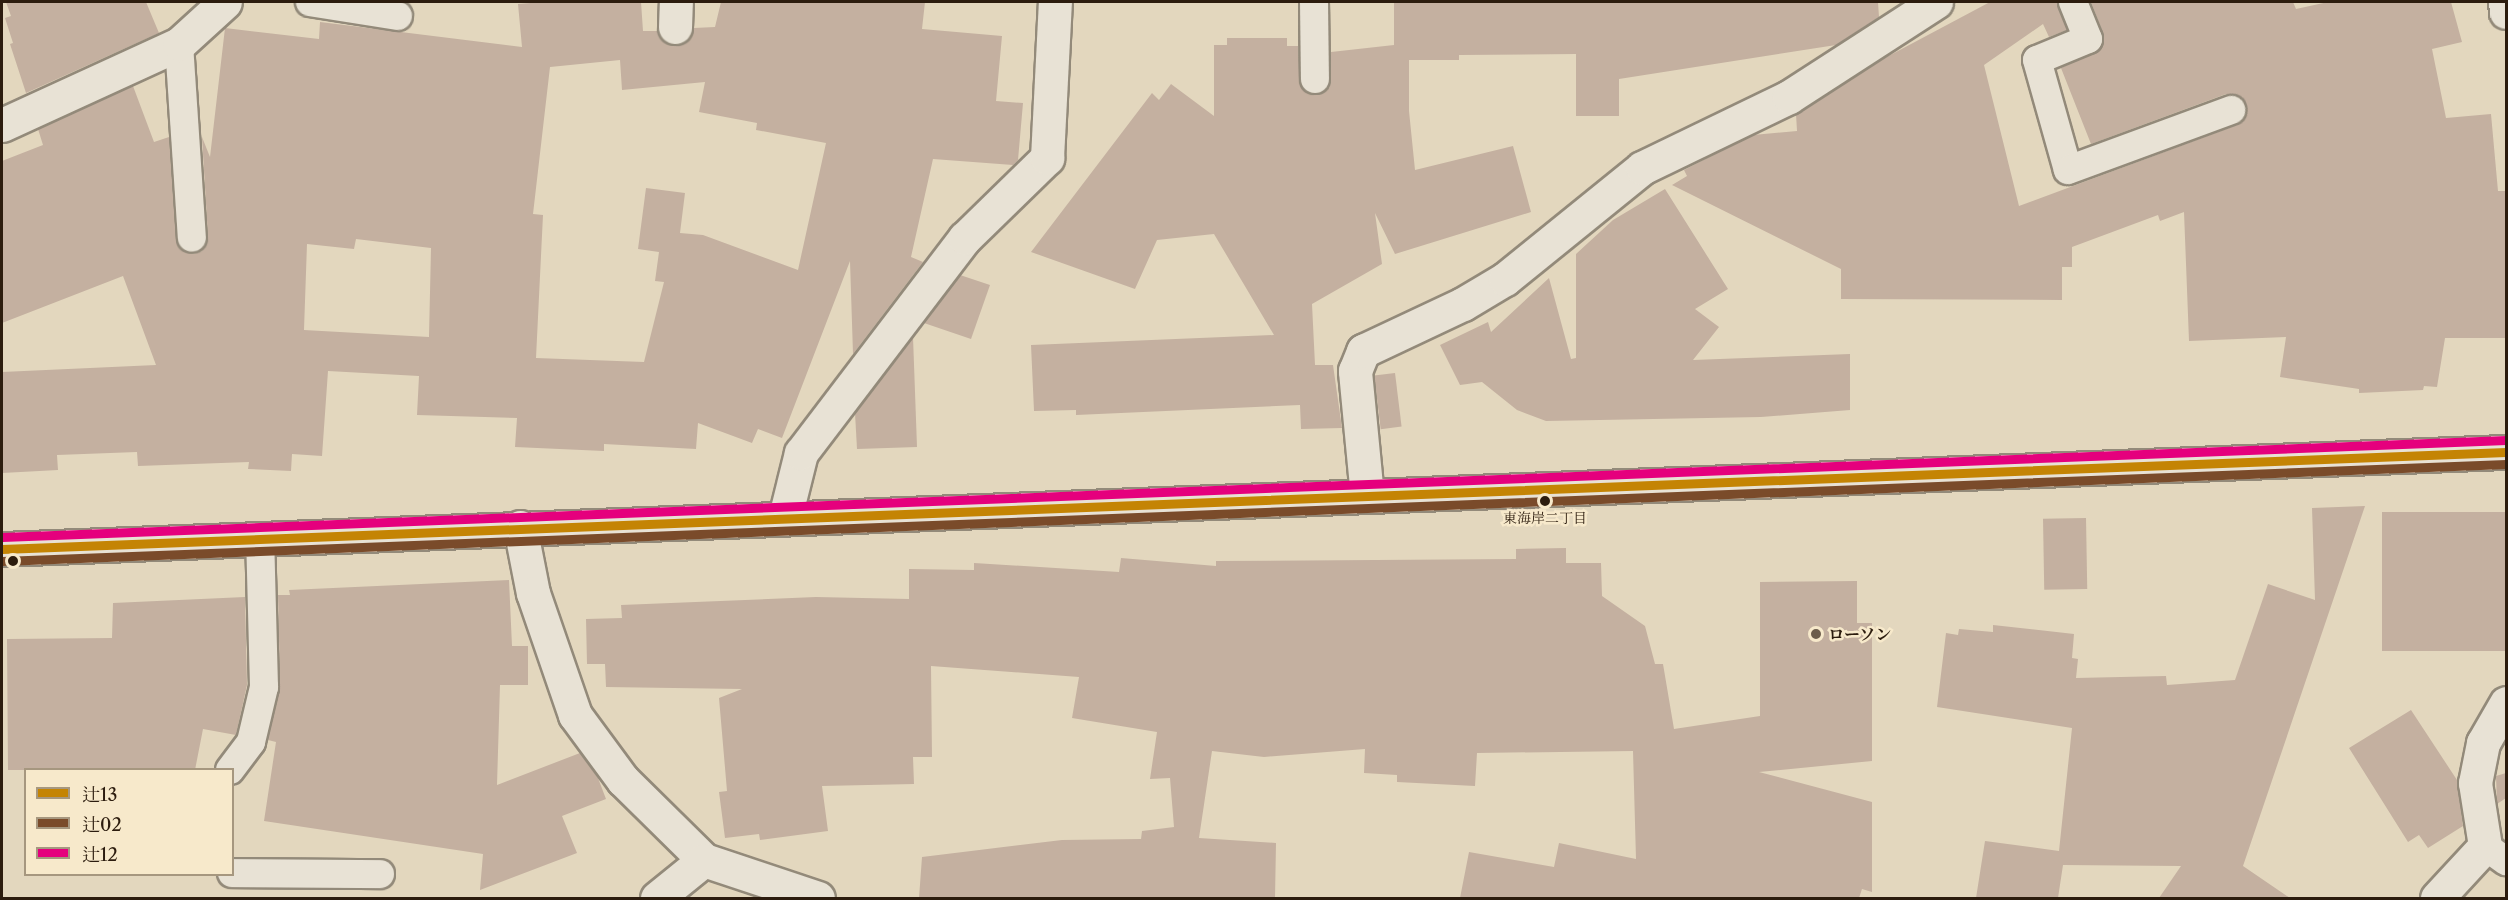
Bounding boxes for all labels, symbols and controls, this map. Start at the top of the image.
marker: 東海岸二丁目 [1539,495,1551,507]
place label: 東海岸二丁目 [1503,510,1587,526]
unlabelled marker [7,555,19,567]
place label: ローソン [1828,624,1892,644]
marker: ローソン [1809,627,1823,641]
legend [24,768,234,876]
text: 辻13 [82,784,117,806]
text: 辻02 [82,814,122,836]
text: 辻12 [82,844,118,866]

